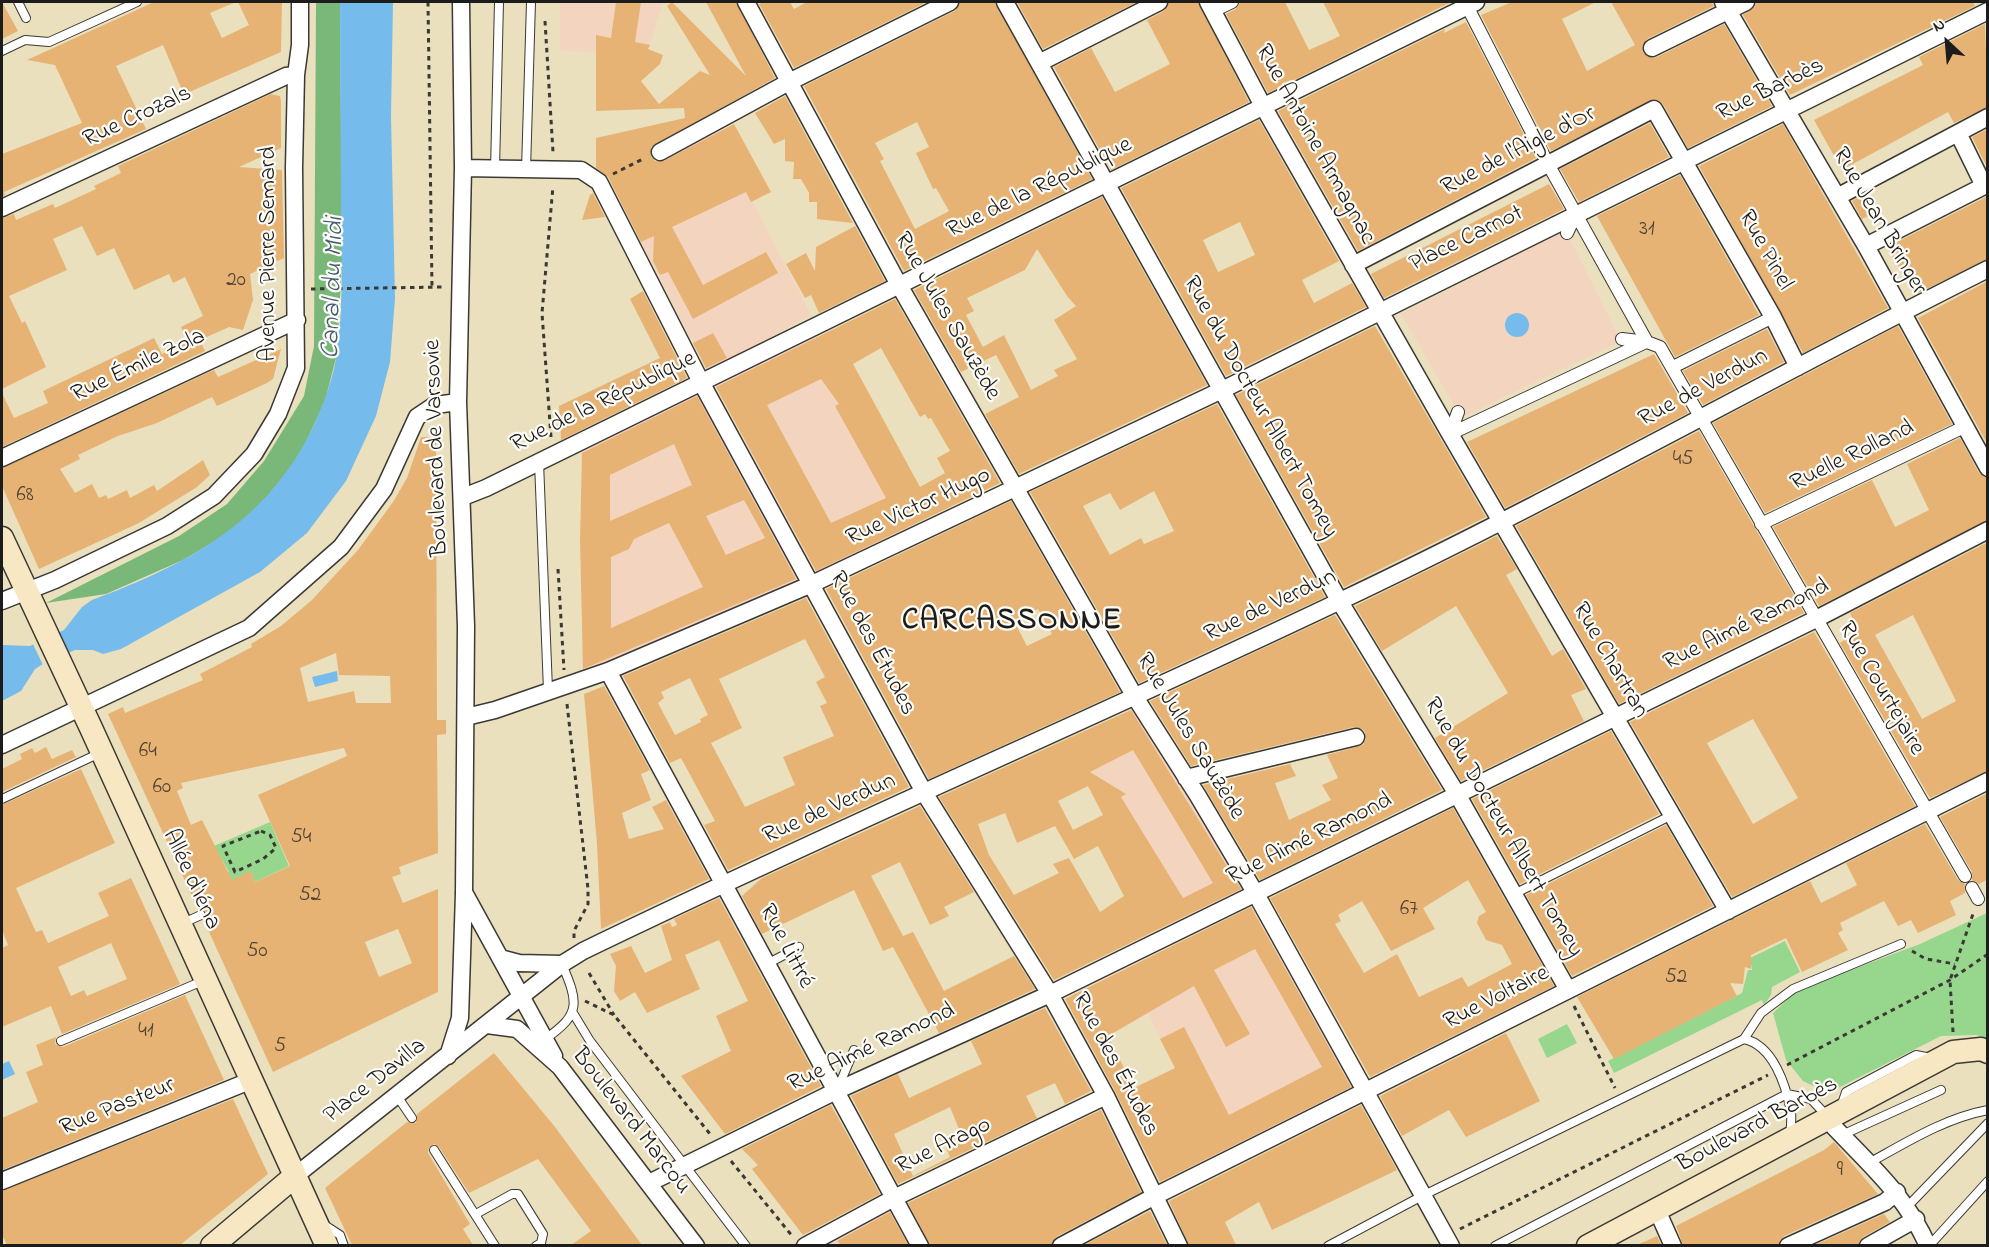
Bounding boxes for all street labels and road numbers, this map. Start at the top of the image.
street label: Rue Antoine Armagnac [1247,40,1381,250]
street label: Rue Barbès [1713,53,1829,129]
street label: Rue Crozals [79,80,197,156]
street label: Rue de l'Aigle d'Or [1437,101,1601,203]
street label: Rue de la République [943,132,1137,246]
street label: Rue Jean Bringer [1824,143,1932,301]
street label: Avenue Pierre Semard [256,146,284,362]
street label: Place Carnot [1405,200,1529,280]
street label: Rue Pinel [1730,206,1798,296]
street label: Rue Jules Sauzède [886,228,1006,406]
street label: Rue du Docteur Albert Tomey [1175,272,1343,544]
street label: Rue Émile Zola [68,323,210,411]
street label: Boulevard de Varsovie [420,339,456,557]
street label: Rue de Verdun [1634,343,1774,435]
street label: Rue de la République [507,346,701,460]
street label: Ruelle Rolland [1787,415,1919,499]
street label: Rue Victor Hugo [842,462,996,554]
street label: Rue de Verdun [1200,564,1342,650]
street label: Rue des Études [821,567,921,721]
street label: Rue Aimé Ramond [1659,573,1835,679]
street label: Rue Chartran [1564,598,1654,724]
street label: Rue Courtejaire [1830,617,1930,761]
street label: Rue Jules Sauzède [1128,649,1250,825]
street label: Rue du Docteur Albert Tomey [1416,693,1588,963]
street label: Rue de Verdun [759,768,901,852]
street label: Rue Aimé Ramond [1222,787,1398,893]
street label: Allée d'Iéna [154,825,226,935]
street label: Rue Littré [751,900,819,994]
street label: Rue Voltaire [1440,960,1554,1038]
street label: Rue des Études [1064,988,1164,1142]
street label: Rue Aimé Ramond [784,998,960,1100]
street label: Place Davilla [319,1033,433,1131]
street label: Boulevard Marcou [564,1043,696,1201]
street label: Boulevard Barbès [1672,1071,1844,1181]
street label: Rue Pasteur [56,1072,180,1144]
street label: Rue Arago [892,1112,996,1182]

